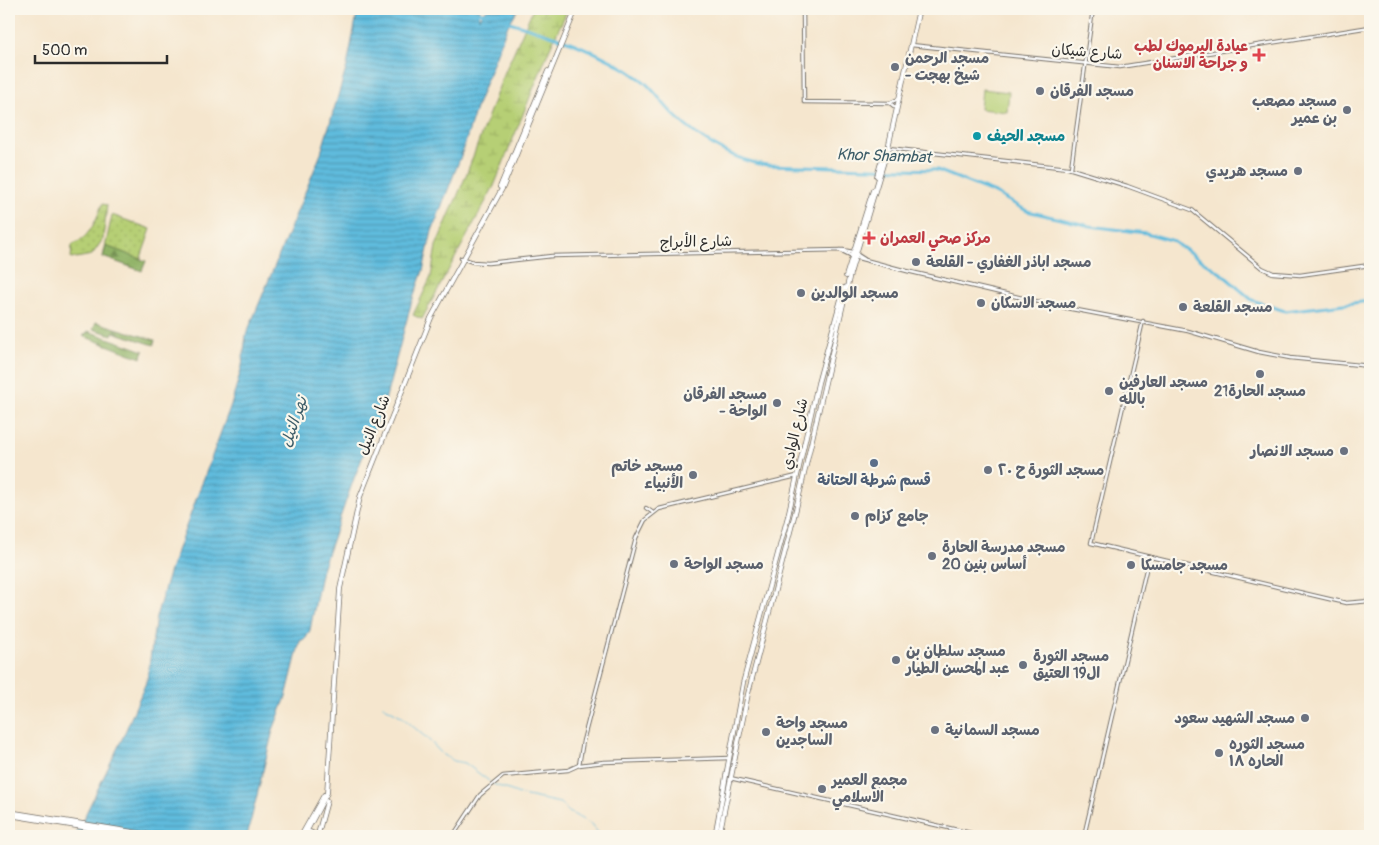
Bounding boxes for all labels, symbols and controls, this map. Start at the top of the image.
scale bar [35,32,168,64]
place label: عيادة اليرموك لطب و جراحة الاسنان [1134,37,1248,73]
street label: شارع شيكان [1051,40,1123,64]
text: 500 m [42,41,87,60]
marker: عيادة اليرموك لطب و جراحة الاسنان [1252,48,1266,62]
place label: مسجد الرحمن - شيخ بهجت [905,49,989,85]
marker: مسجد الرحمن - شيخ بهجت [889,61,901,73]
place label: مسجد الفرقان [1050,82,1134,101]
marker: مسجد الفرقان [1034,85,1046,97]
place label: مسجد مصعب بن عمير [1252,92,1337,128]
marker: مسجد مصعب بن عمير [1341,104,1353,116]
place label: مسجد الحيف [987,127,1065,146]
marker: مسجد الحيف [971,130,983,142]
water label: Khor Shambat [836,144,933,168]
place label: مسجد هريدي [1206,162,1288,183]
marker: مسجد هريدي [1292,165,1304,177]
place label: مركز صحي العمران [880,229,991,252]
street label: شارع الأبراج [660,231,732,252]
marker: مركز صحي العمران [862,231,876,245]
place label: مسجد اباذر الغفاري - القلعة [926,253,1091,274]
marker: مسجد اباذر الغفاري - القلعة [910,256,922,268]
place label: مسجد الوالدين [811,284,899,303]
marker: مسجد الوالدين [795,287,807,299]
place label: مسجد الاسكان [991,294,1076,313]
marker: مسجد الاسكان [975,297,987,309]
place label: مسجد القلعة [1193,298,1273,317]
marker: مسجد القلعة [1177,301,1189,313]
marker: مسجد الحارة21 [1254,368,1266,380]
place label: مسجد العارفين بالله [1119,373,1208,409]
place label: مسجد الحارة21 [1214,382,1306,401]
place label: مسجد الفرقان - الواحة [683,385,767,421]
marker: مسجد العارفين بالله [1103,385,1115,397]
water label: نهر النيل [276,392,313,450]
street label: شارع النيل [353,392,395,458]
street label: شارع الوادي [778,396,813,472]
marker: مسجد الفرقان - الواحة [771,397,783,409]
place label: مسجد الانصار [1249,442,1334,461]
marker: مسجد الانصار [1338,445,1350,457]
place label: مسجد خاتم الأنبياء [611,457,683,493]
marker: قسم شرطة الحتانة [868,457,880,469]
place label: مسجد الثورة ح ٢٠ [998,461,1104,480]
marker: مسجد الثورة ح ٢٠ [982,464,994,476]
marker: مسجد خاتم الأنبياء [687,469,699,481]
place label: قسم شرطة الحتانة [817,471,931,491]
place label: جامع كزام [865,507,929,527]
marker: جامع كزام [849,510,861,522]
place label: مسجد مدرسة الحارة 20 أساس بنين [942,538,1066,574]
marker: مسجد مدرسة الحارة 20 أساس بنين [926,550,938,562]
place label: مسجد الواحة [684,555,764,574]
place label: مسجد جامسكا [1141,556,1228,575]
marker: مسجد الواحة [668,558,680,570]
marker: مسجد جامسكا [1125,559,1137,571]
place label: مسجد سلطان بن عبد المحسن الطيار [904,642,1009,678]
place label: مسجد الثورة ال19 العتيق [1033,647,1109,683]
marker: مسجد سلطان بن عبد المحسن الطيار [890,654,902,666]
marker: مسجد الثورة ال19 العتيق [1017,659,1029,671]
place label: مسجد الشهيد سعود [1174,709,1295,728]
marker: مسجد الشهيد سعود [1299,712,1311,724]
place label: مسجد واحة الساجدين [776,714,848,750]
place label: مسجد السمانية [945,721,1040,740]
marker: مسجد السمانية [929,724,941,736]
marker: مسجد واحة الساجدين [760,726,772,738]
place label: مسجد الثوره الحاره ١٨ [1229,735,1305,771]
marker: مسجد الثوره الحاره ١٨ [1213,747,1225,759]
place label: مجمع العمير الاسلامي [830,771,908,811]
marker: مجمع العمير الاسلامي [816,783,828,795]

